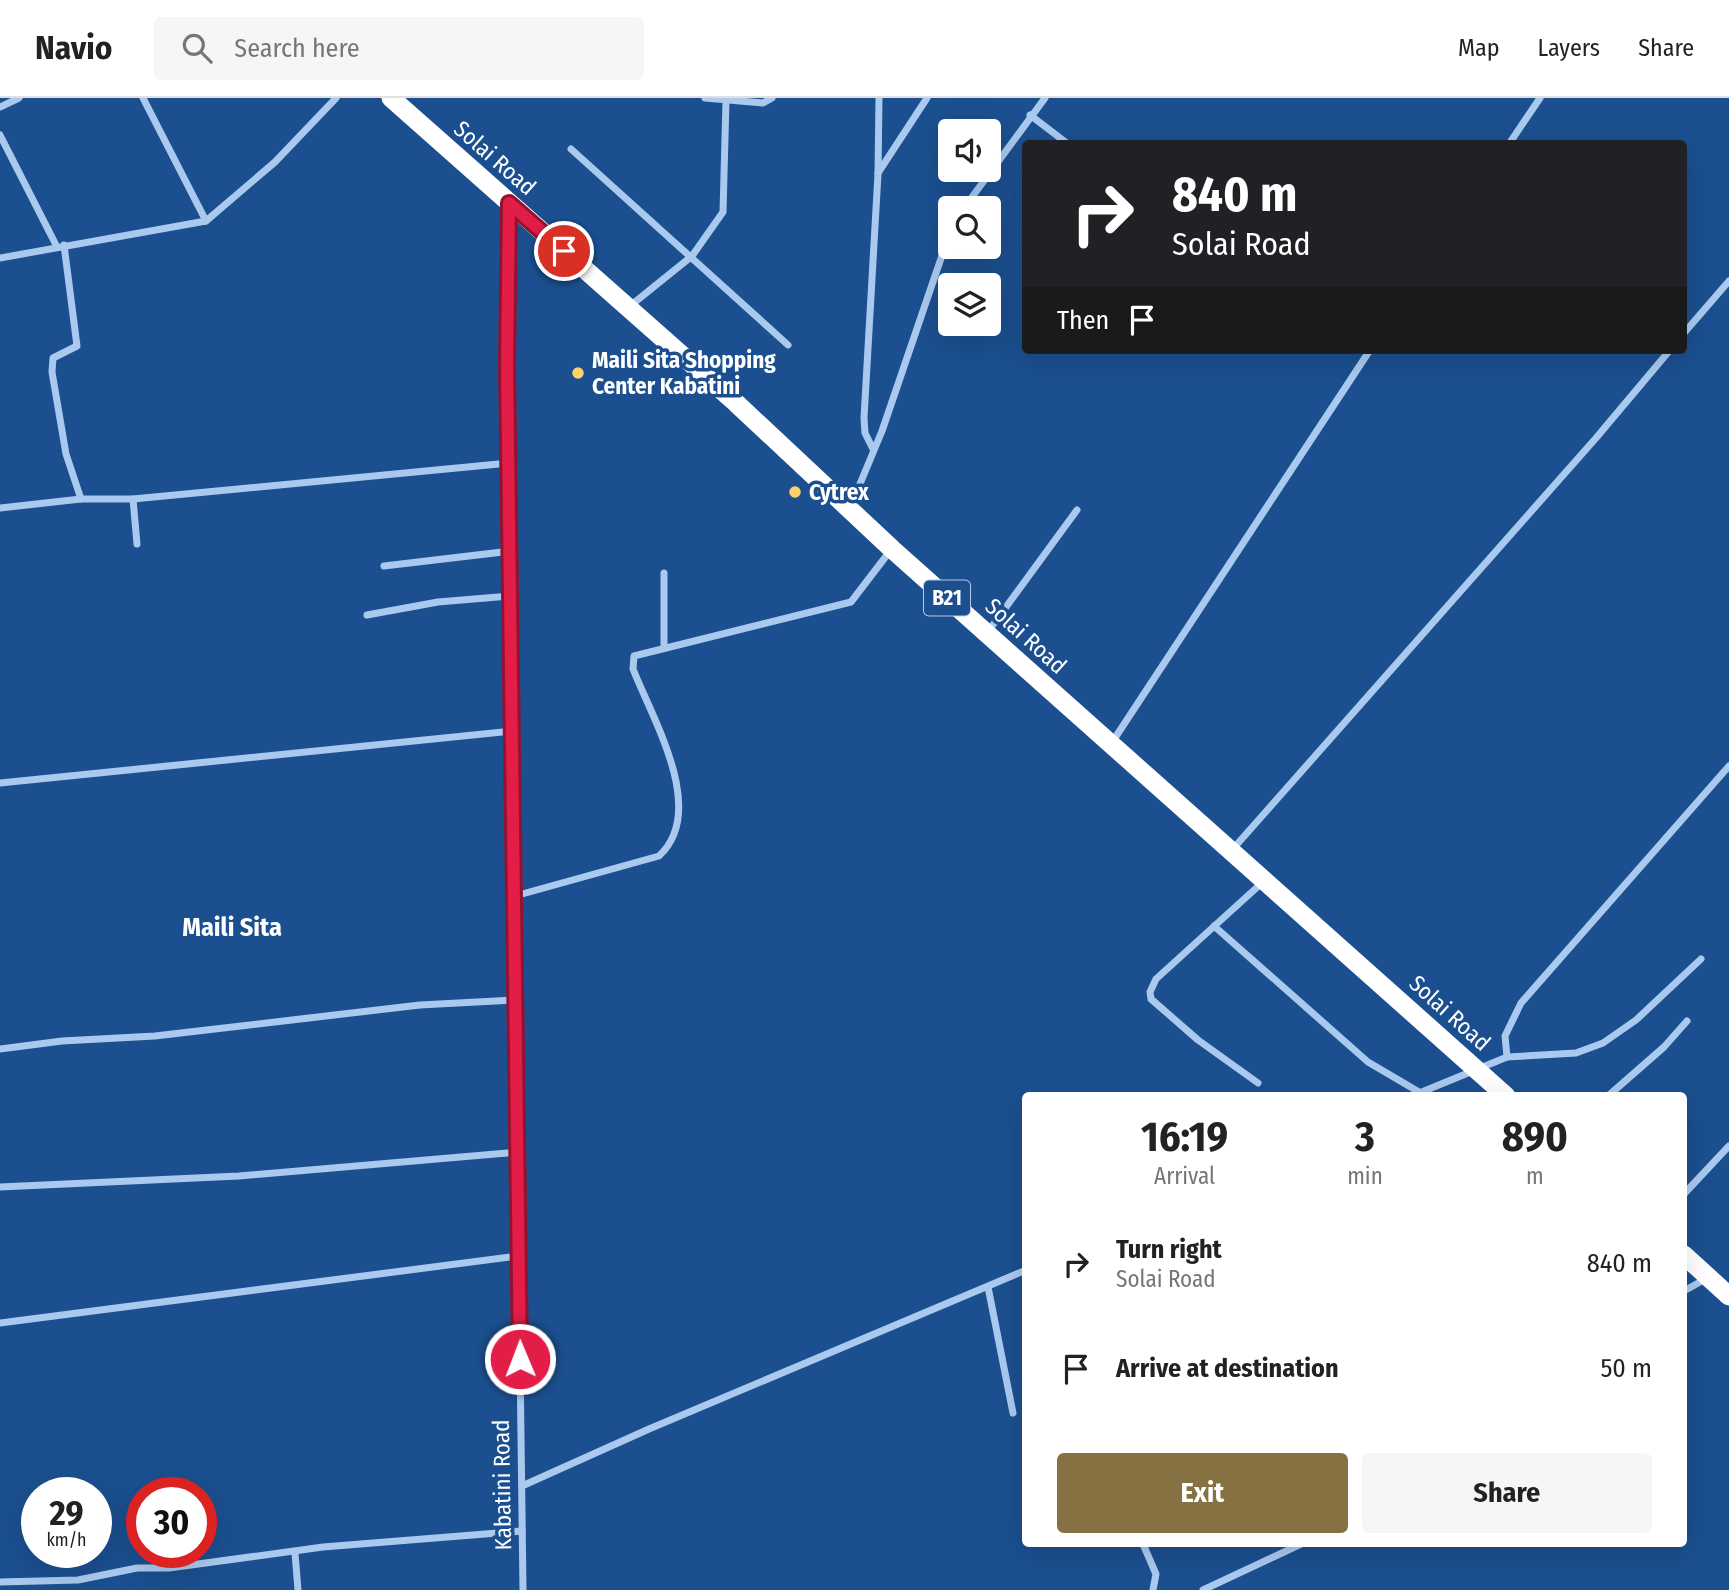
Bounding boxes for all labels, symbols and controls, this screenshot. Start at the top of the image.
search box [154,17,644,80]
text: Navio [35,28,112,68]
icon: search [178,29,216,67]
text: Search here [234,33,360,64]
text: Map [1458,34,1500,62]
text: Layers [1538,34,1600,62]
text: Share [1638,34,1694,62]
street label: Solai Road [448,115,542,201]
map controls [938,119,1001,336]
button: sound [938,119,1001,182]
text: 840 m [1172,165,1297,224]
icon: right [1057,168,1148,259]
button: search [938,196,1001,259]
pin [534,221,594,281]
text: Solai Road [1172,225,1311,263]
icon: arrive [545,232,583,270]
button: layers [938,273,1001,336]
icon: arrive [1123,301,1161,339]
text: Then [1057,305,1109,336]
place label: Maili Sita Shopping Center Kabatini [592,346,776,400]
marker: Maili Sita Shopping Center Kabatini [570,365,586,381]
place label: Cytrex [809,478,870,506]
marker: Cytrex [787,484,803,500]
road number: B21 [924,580,970,616]
street label: Solai Road [980,592,1072,680]
district label: Maili Sita [182,912,282,943]
street label: Solai Road [1404,969,1496,1057]
text: 16:19 [1141,1112,1228,1162]
text: 3 [1355,1112,1375,1162]
text: 890 [1502,1112,1568,1162]
text: Arrival [1154,1162,1215,1190]
text: min [1347,1162,1383,1190]
text: m [1526,1162,1544,1190]
text: Turn right [1116,1234,1222,1265]
icon: right [1057,1245,1095,1283]
text: 840 m [1587,1248,1652,1279]
text: Solai Road [1116,1265,1216,1293]
position arrow [483,1322,557,1396]
icon: arrive [1057,1350,1095,1388]
text: Arrive at destination [1116,1353,1339,1384]
text: 50 m [1600,1353,1652,1384]
street label: Kabatini Road [487,1419,517,1551]
button: Exit [1057,1453,1348,1533]
button: Share [1362,1453,1652,1533]
speed limit sign: 30 [126,1477,217,1568]
text: 29 [49,1492,84,1534]
text: km/h [46,1529,87,1551]

